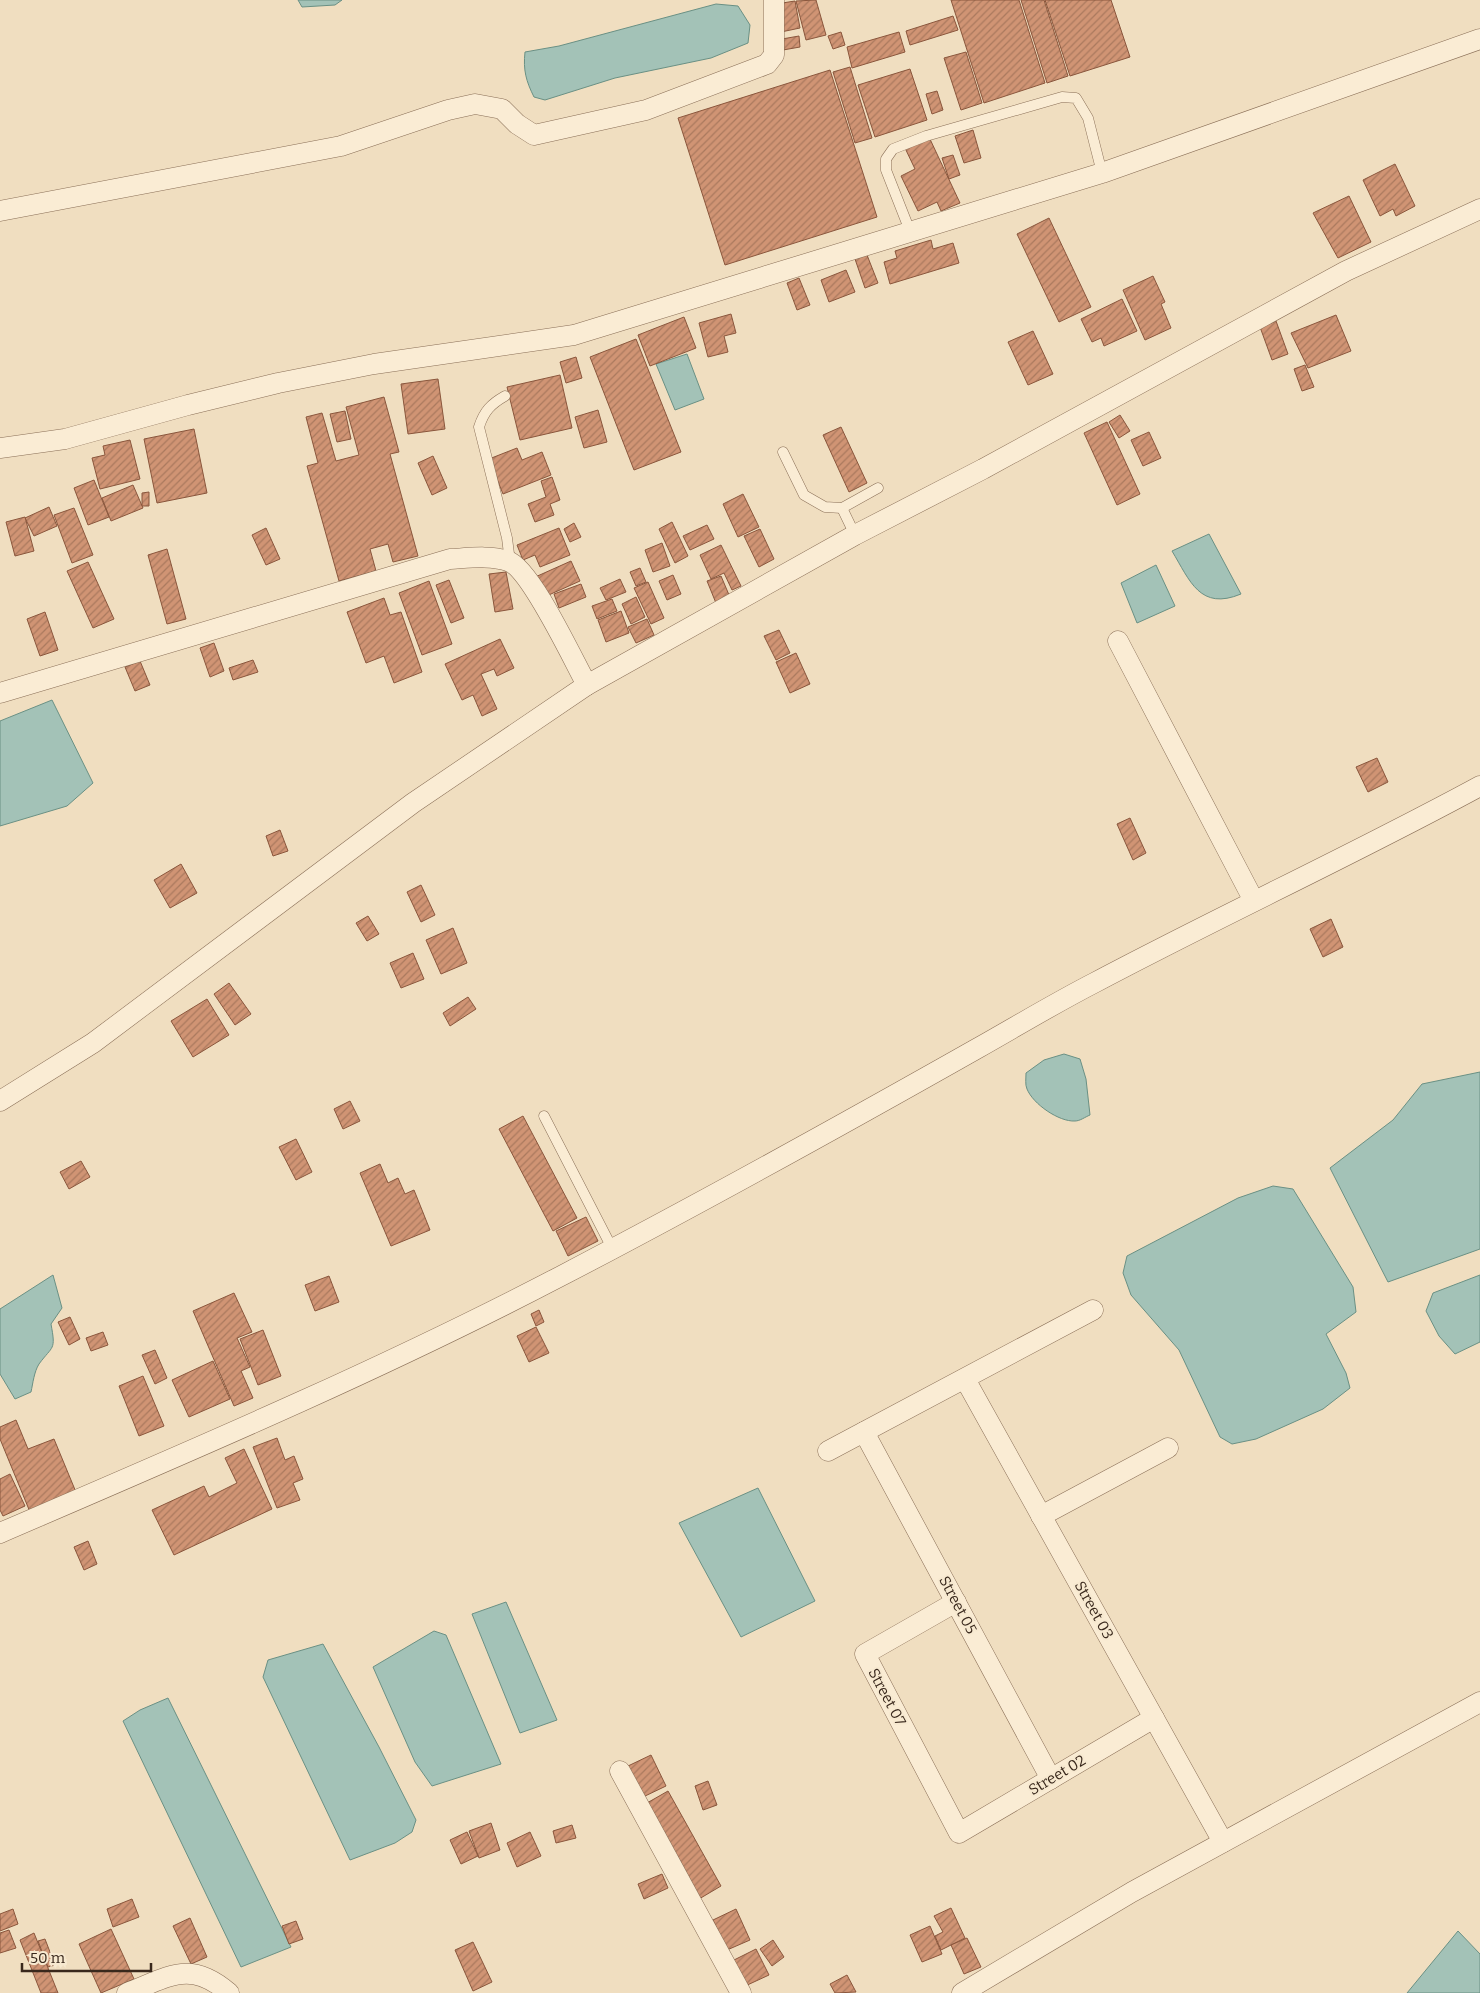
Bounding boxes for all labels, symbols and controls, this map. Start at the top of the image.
street label: Street 05 [935,1573,981,1637]
street label: Street 03 [1071,1578,1117,1642]
street label: Street 07 [864,1665,910,1729]
street label: Street 02 [1025,1751,1089,1799]
scale bar [22,1940,151,1972]
text: 50 m [30,1949,66,1967]

